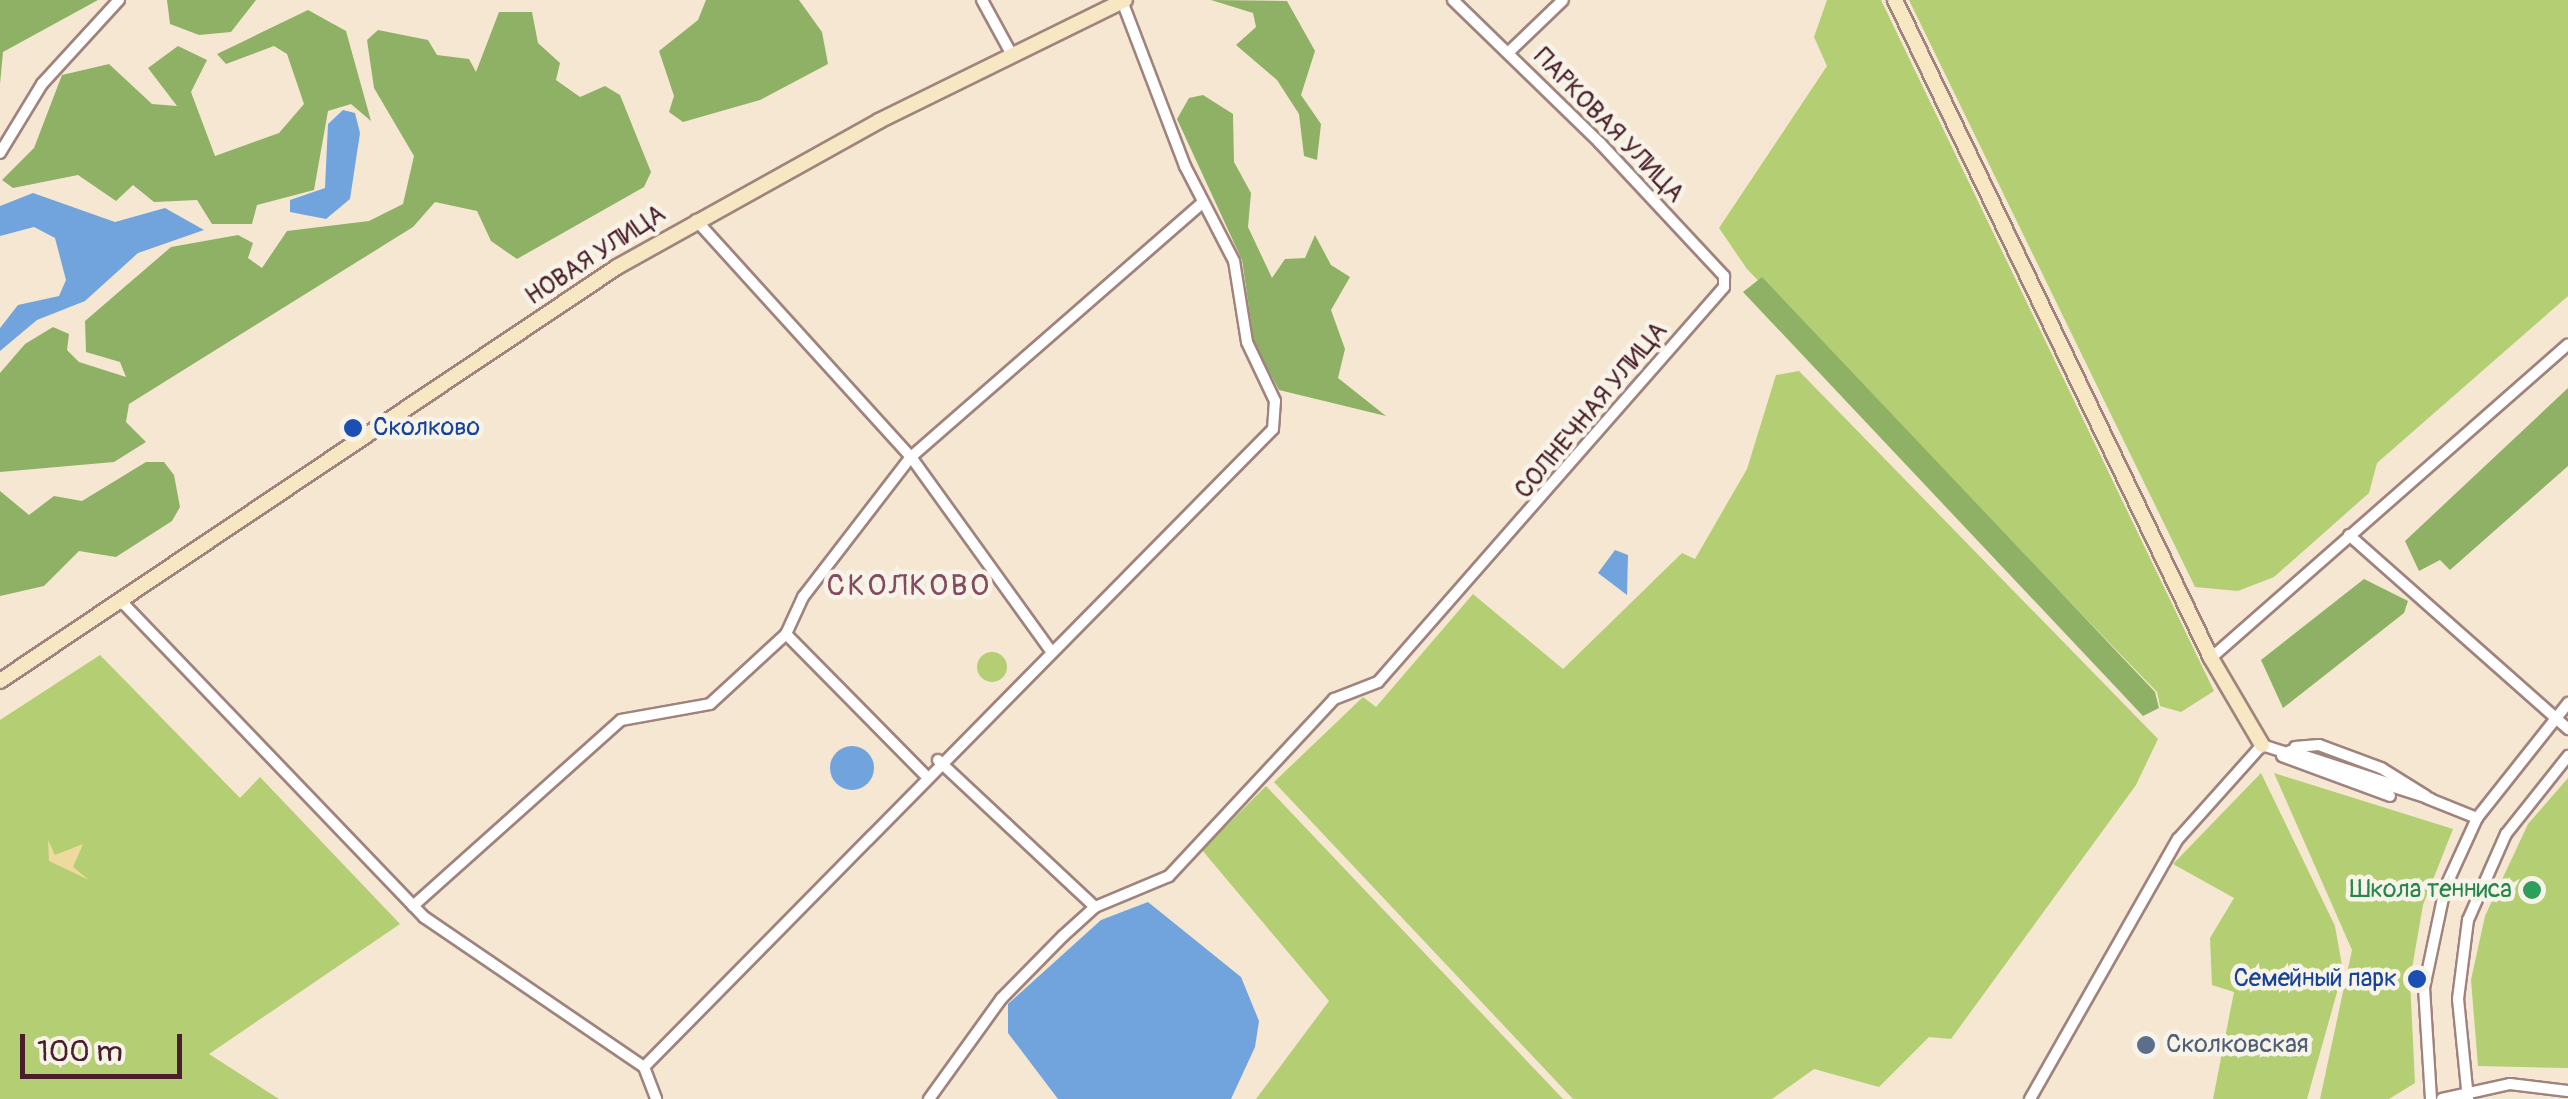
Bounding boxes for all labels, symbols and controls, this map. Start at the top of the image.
street label: ПАРКОВАЯ УЛИЦА [1527,43,1689,209]
street label: НОВАЯ УЛИЦА [520,200,672,312]
street label: СОЛНЕЧНАЯ УЛИЦА [1509,317,1675,505]
place label: Сколково [373,413,480,443]
marker: Сколково [342,417,364,439]
district label: СКОЛКОВО [826,568,992,604]
place label: Школа тенниса [2350,875,2512,905]
marker: Школа тенниса [2521,879,2543,901]
place label: Семейный парк [2233,964,2397,994]
marker: Семейный парк [2406,968,2428,990]
scale bar [25,1014,188,1076]
place label: Сколковская [2166,1030,2308,1060]
text: 100 m [37,1033,123,1070]
marker: Сколковская [2135,1034,2157,1056]

